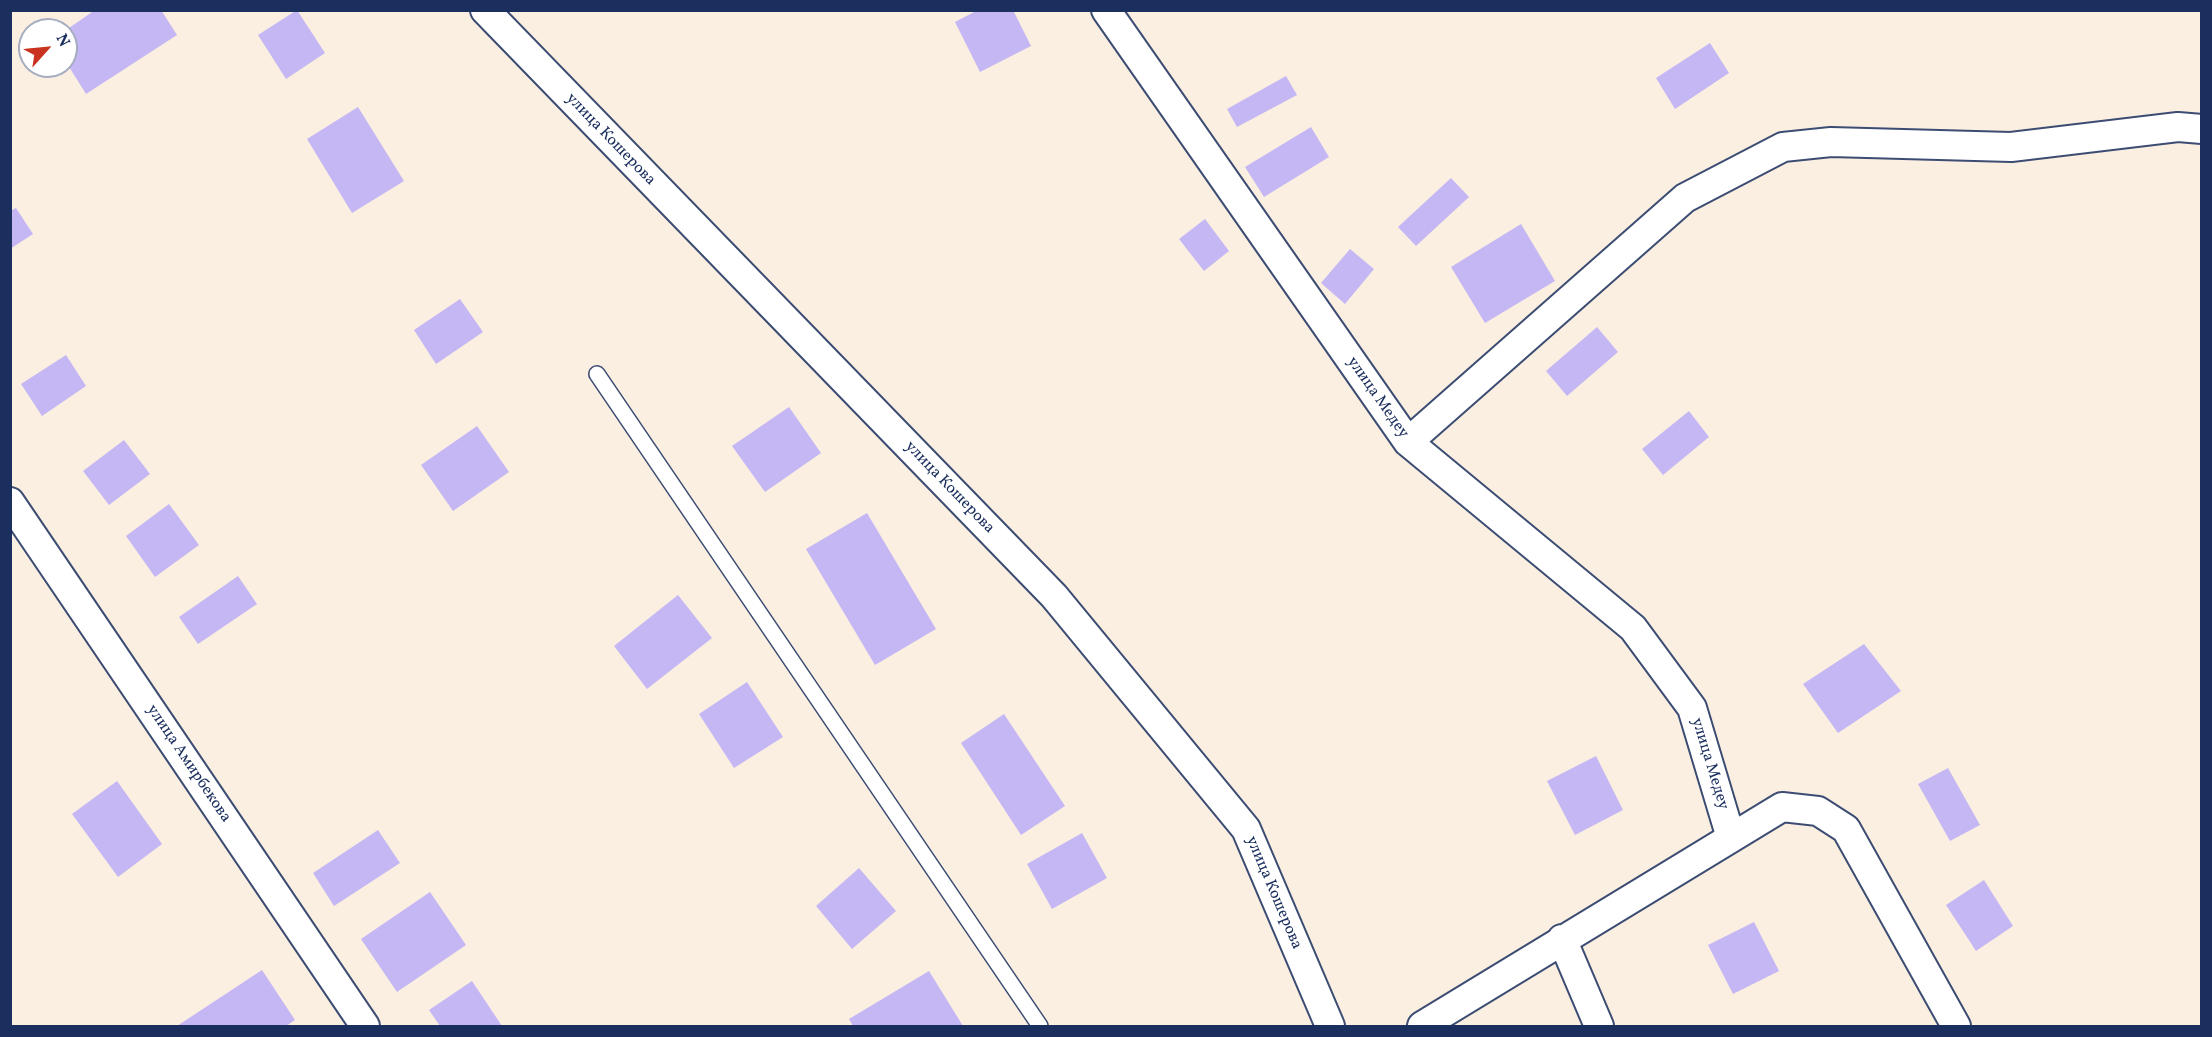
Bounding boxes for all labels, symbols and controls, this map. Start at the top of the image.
north arrow [18,18,78,78]
text: N [50,31,75,51]
street label: улица Кошерова [561,90,659,190]
street label: улица Медеу [1342,354,1412,442]
street label: улица Кошерова [900,438,998,538]
street label: улица Амирбекова [142,702,234,826]
street label: улица Медеу [1686,716,1732,812]
street label: улица Кошерова [1241,834,1305,952]

